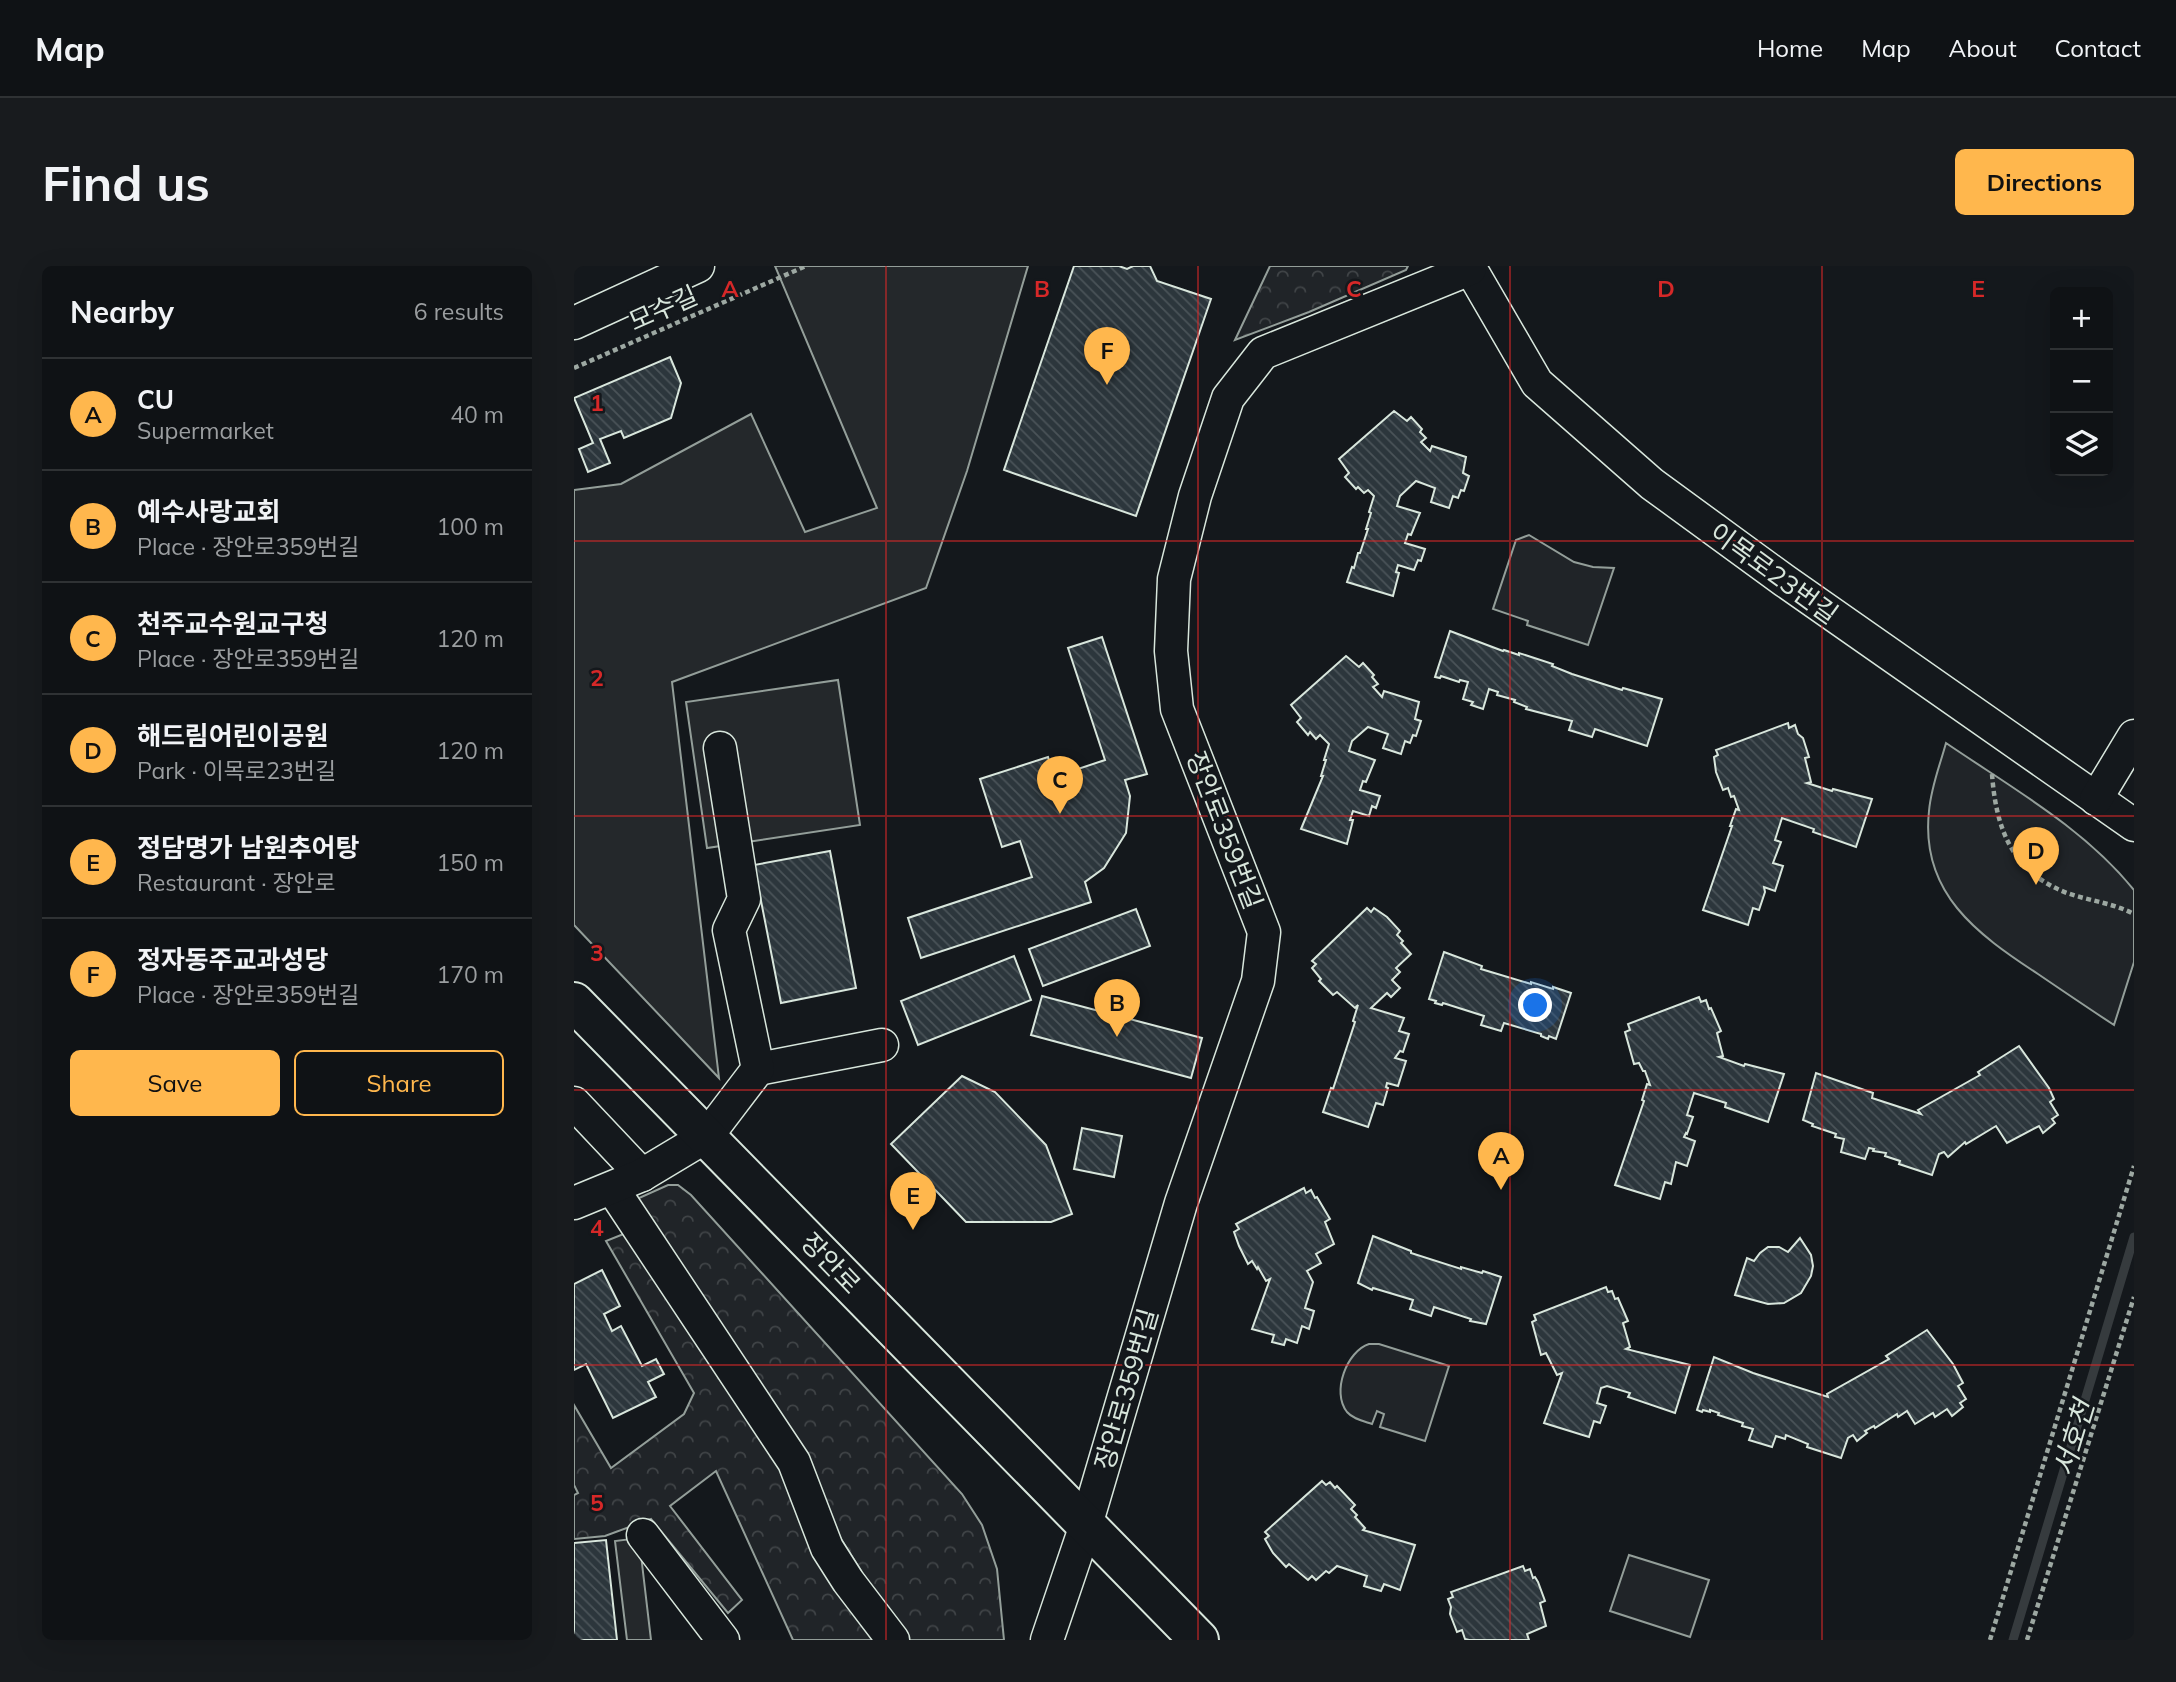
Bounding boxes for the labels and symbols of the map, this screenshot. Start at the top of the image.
text: A [721,274,739,303]
text: B [1034,274,1050,303]
text: C [1346,274,1362,303]
text: D [1657,274,1675,303]
text: E [1971,274,1985,303]
street label: 모수길 [624,278,702,338]
pin: F [1084,327,1130,385]
text: 1 [590,388,604,417]
street label: 이목로23번길 [1703,515,1845,631]
text: 2 [590,663,604,692]
street label: 장안로359번길 [1180,746,1270,914]
pin: C [1037,756,1083,814]
pin: D [2013,827,2059,885]
text: 3 [590,938,604,967]
pin: B [1094,979,1140,1037]
your location [1518,988,1552,1022]
pin: A [1478,1132,1524,1190]
pin: E [890,1172,936,1230]
text: 4 [590,1213,604,1242]
street label: 장안로 [794,1226,868,1300]
street label: 장안로359번길 [1087,1304,1165,1474]
water label: 서호천 [2045,1393,2102,1480]
text: 5 [590,1488,604,1517]

